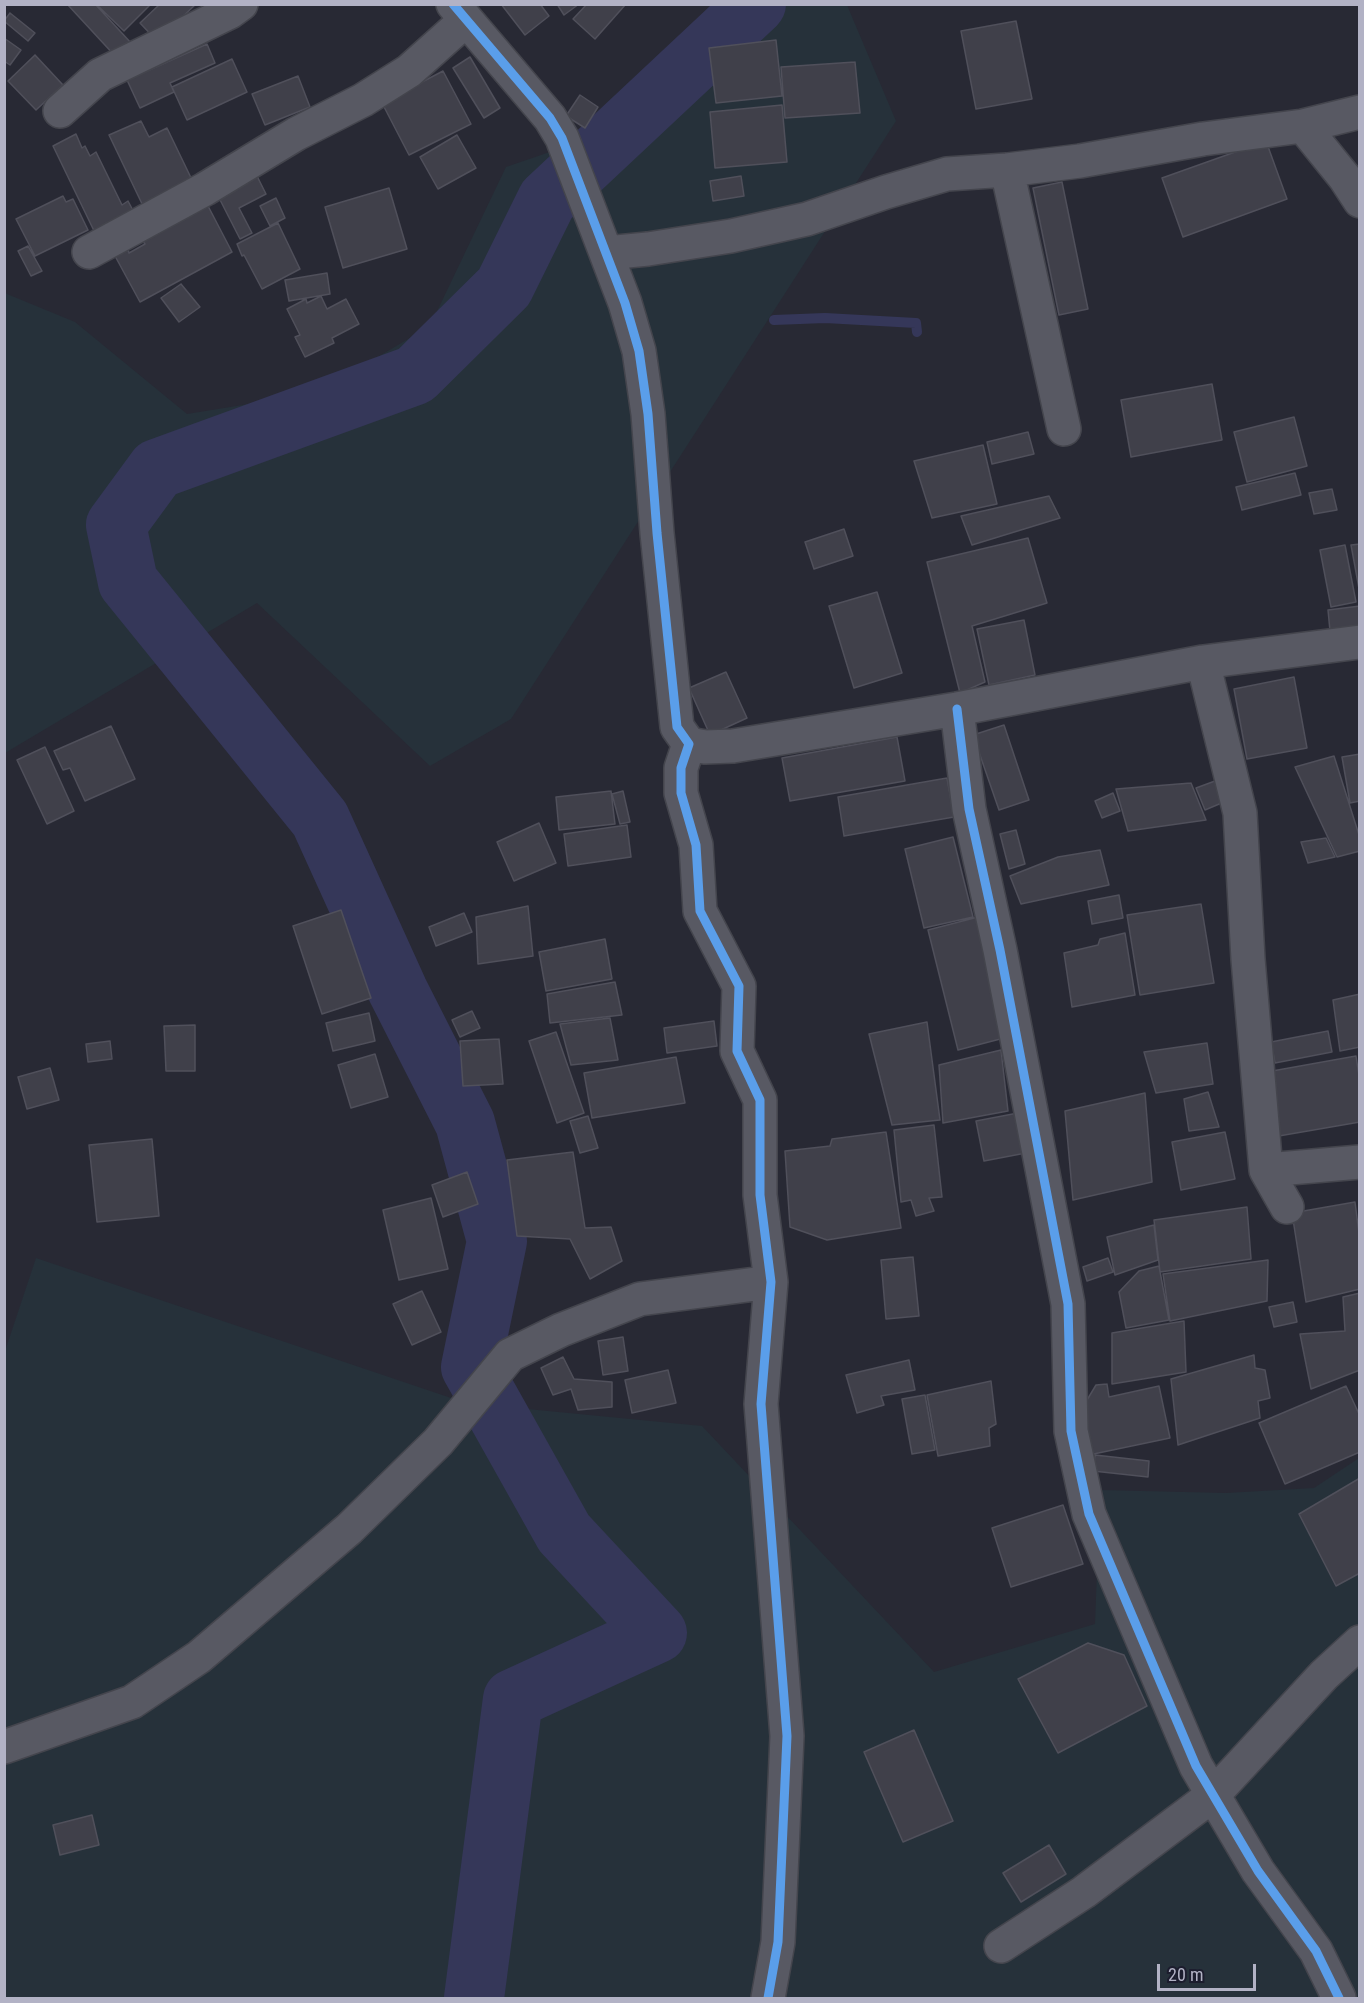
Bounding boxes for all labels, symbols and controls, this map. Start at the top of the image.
scale bar [1160,1952,1259,1990]
text: 20 m [1168,1964,1203,1985]

